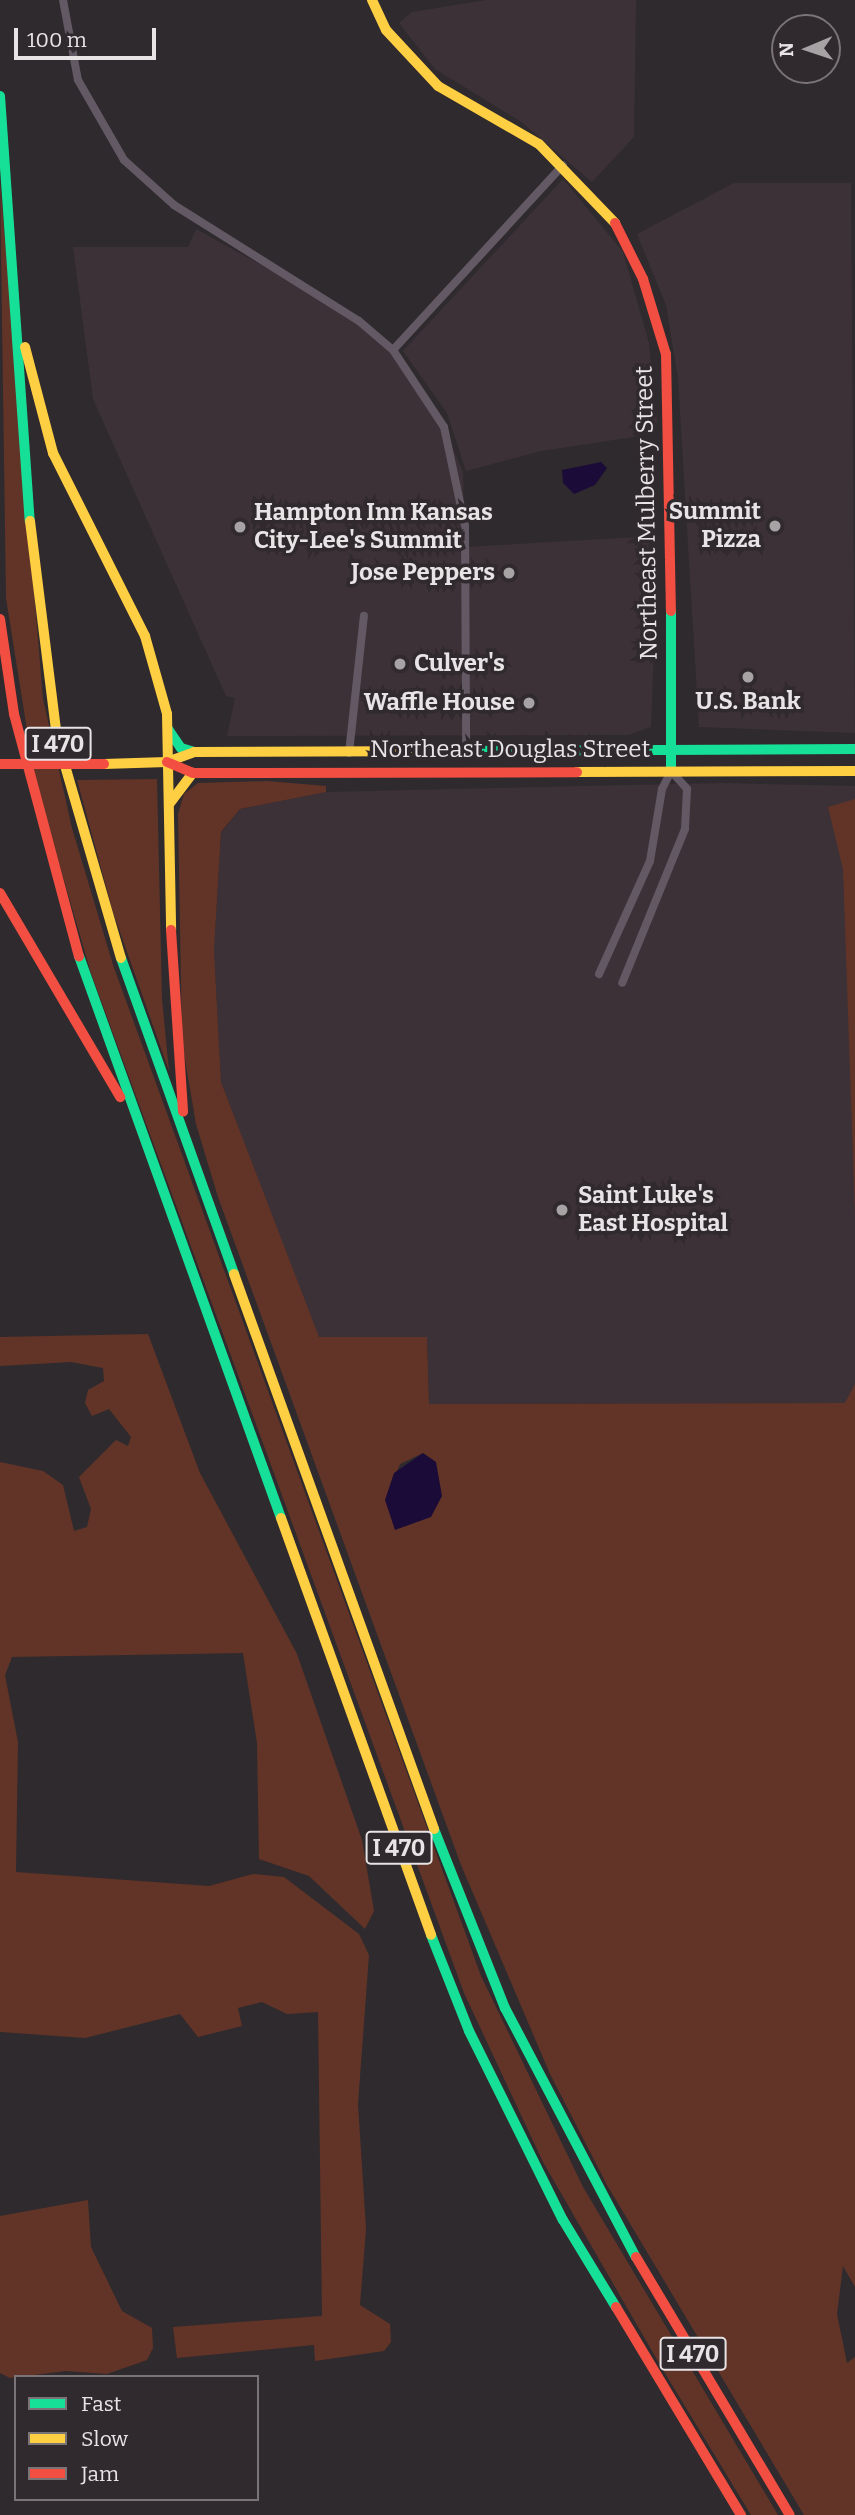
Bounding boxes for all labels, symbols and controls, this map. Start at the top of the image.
scale bar [18,14,159,58]
north arrow [771,14,841,84]
text: 100 m [27,27,87,53]
text: N [775,42,798,57]
street label: Northeast Mulberry Street [630,366,664,660]
place label: Summit Pizza [669,498,761,554]
place label: Hampton Inn Kansas City-Lee's Summit [254,499,493,555]
marker: Summit Pizza [767,518,783,534]
marker: Hampton Inn Kansas City-Lee's Summit [232,519,248,535]
place label: Jose Peppers [351,559,495,587]
marker: Jose Peppers [501,565,517,581]
place label: Culver's [414,650,505,678]
marker: Culver's [392,656,408,672]
marker: U.S. Bank [740,669,756,685]
place label: U.S. Bank [695,688,801,716]
place label: Waffle House [364,689,515,717]
marker: Waffle House [521,695,537,711]
road number: I 470 [23,724,93,764]
street label: Northeast Douglas Street [370,736,650,764]
place label: Saint Luke's East Hospital [578,1182,728,1238]
marker: Saint Luke's East Hospital [552,1200,572,1220]
road number: I 470 [364,1828,434,1868]
road number: I 470 [658,2334,728,2374]
legend [14,2375,259,2501]
text: Fast [81,2391,121,2417]
text: Slow [81,2426,128,2452]
text: Jam [81,2461,119,2487]

